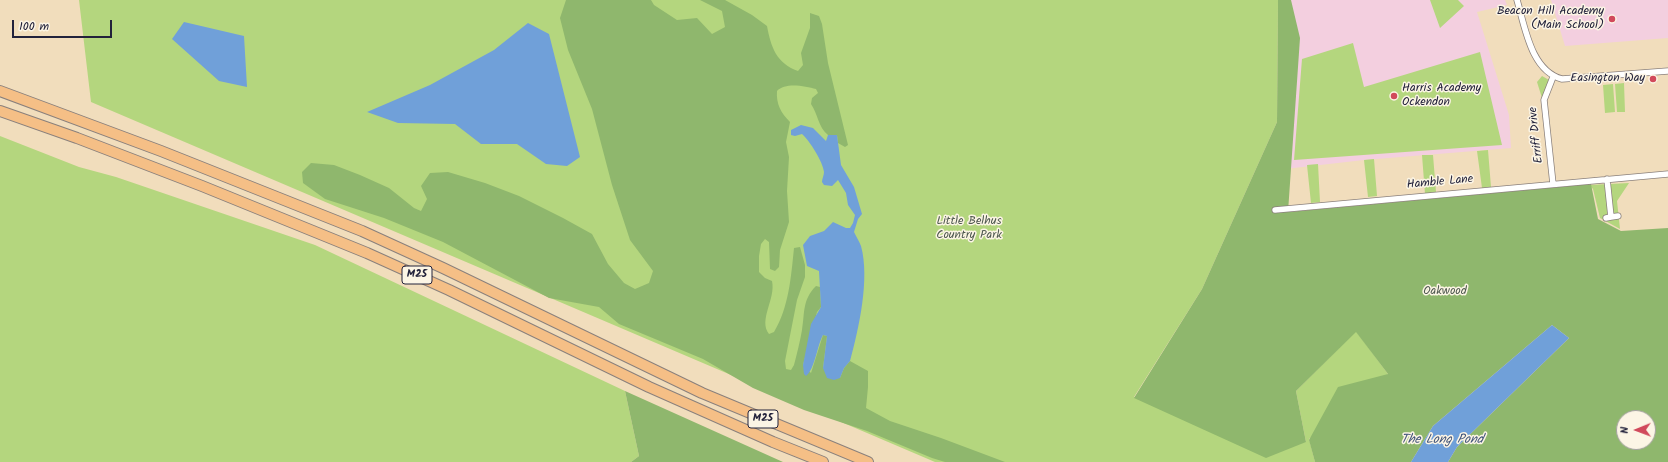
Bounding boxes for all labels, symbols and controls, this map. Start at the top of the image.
place label: Beacon Hill Academy (Main School) [1497,5,1604,33]
scale bar [14,12,114,38]
marker: Beacon Hill Academy (Main School) [1607,14,1617,24]
text: 100 m [19,17,49,36]
place label: Easington Way [1570,72,1645,86]
marker: Easington Way [1648,74,1658,84]
place label: Harris Academy Ockendon [1402,82,1481,110]
marker: Harris Academy Ockendon [1389,91,1399,101]
street label: Erriff Drive [1527,106,1547,164]
street label: Hamble Lane [1406,173,1474,193]
park label: Little Belhus Country Park [936,215,1002,243]
road number: M25 [402,266,432,284]
park label: Oakwood [1423,285,1467,299]
road number: M25 [748,410,778,428]
north arrow [1616,410,1656,450]
text: N [1616,427,1634,434]
water label: The Long Pond [1401,433,1483,449]

